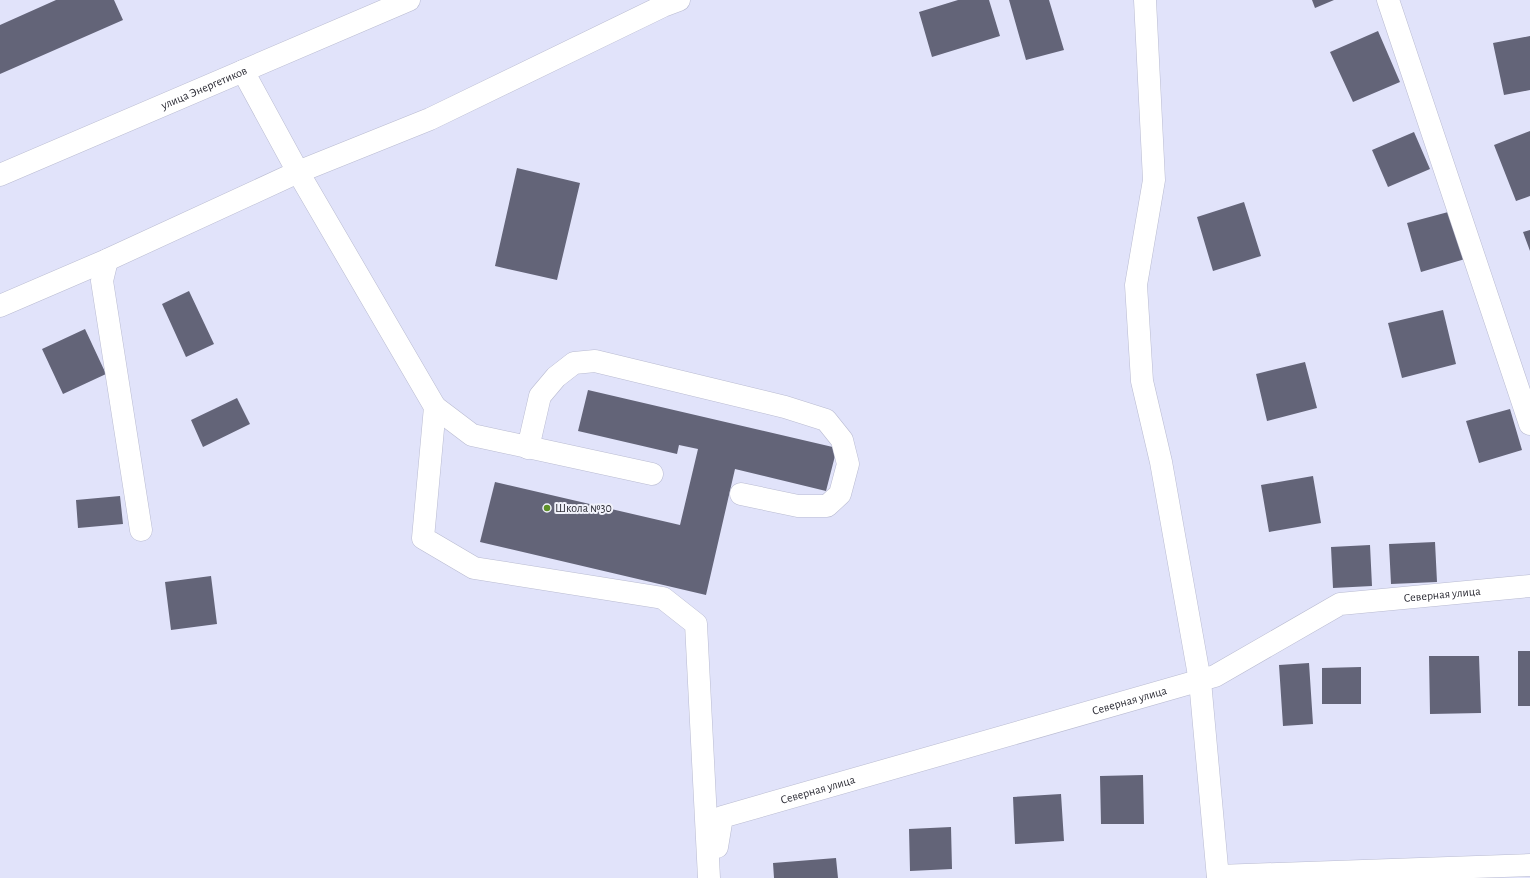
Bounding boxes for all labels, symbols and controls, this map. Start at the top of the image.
street label: улица Энергетиков [158,64,249,113]
place label: Школа №30 [555,502,612,514]
marker: Школа №30 [542,503,552,513]
street label: Северная улица [1403,585,1482,604]
street label: Северная улица [1091,684,1168,717]
street label: Северная улица [779,773,857,806]

